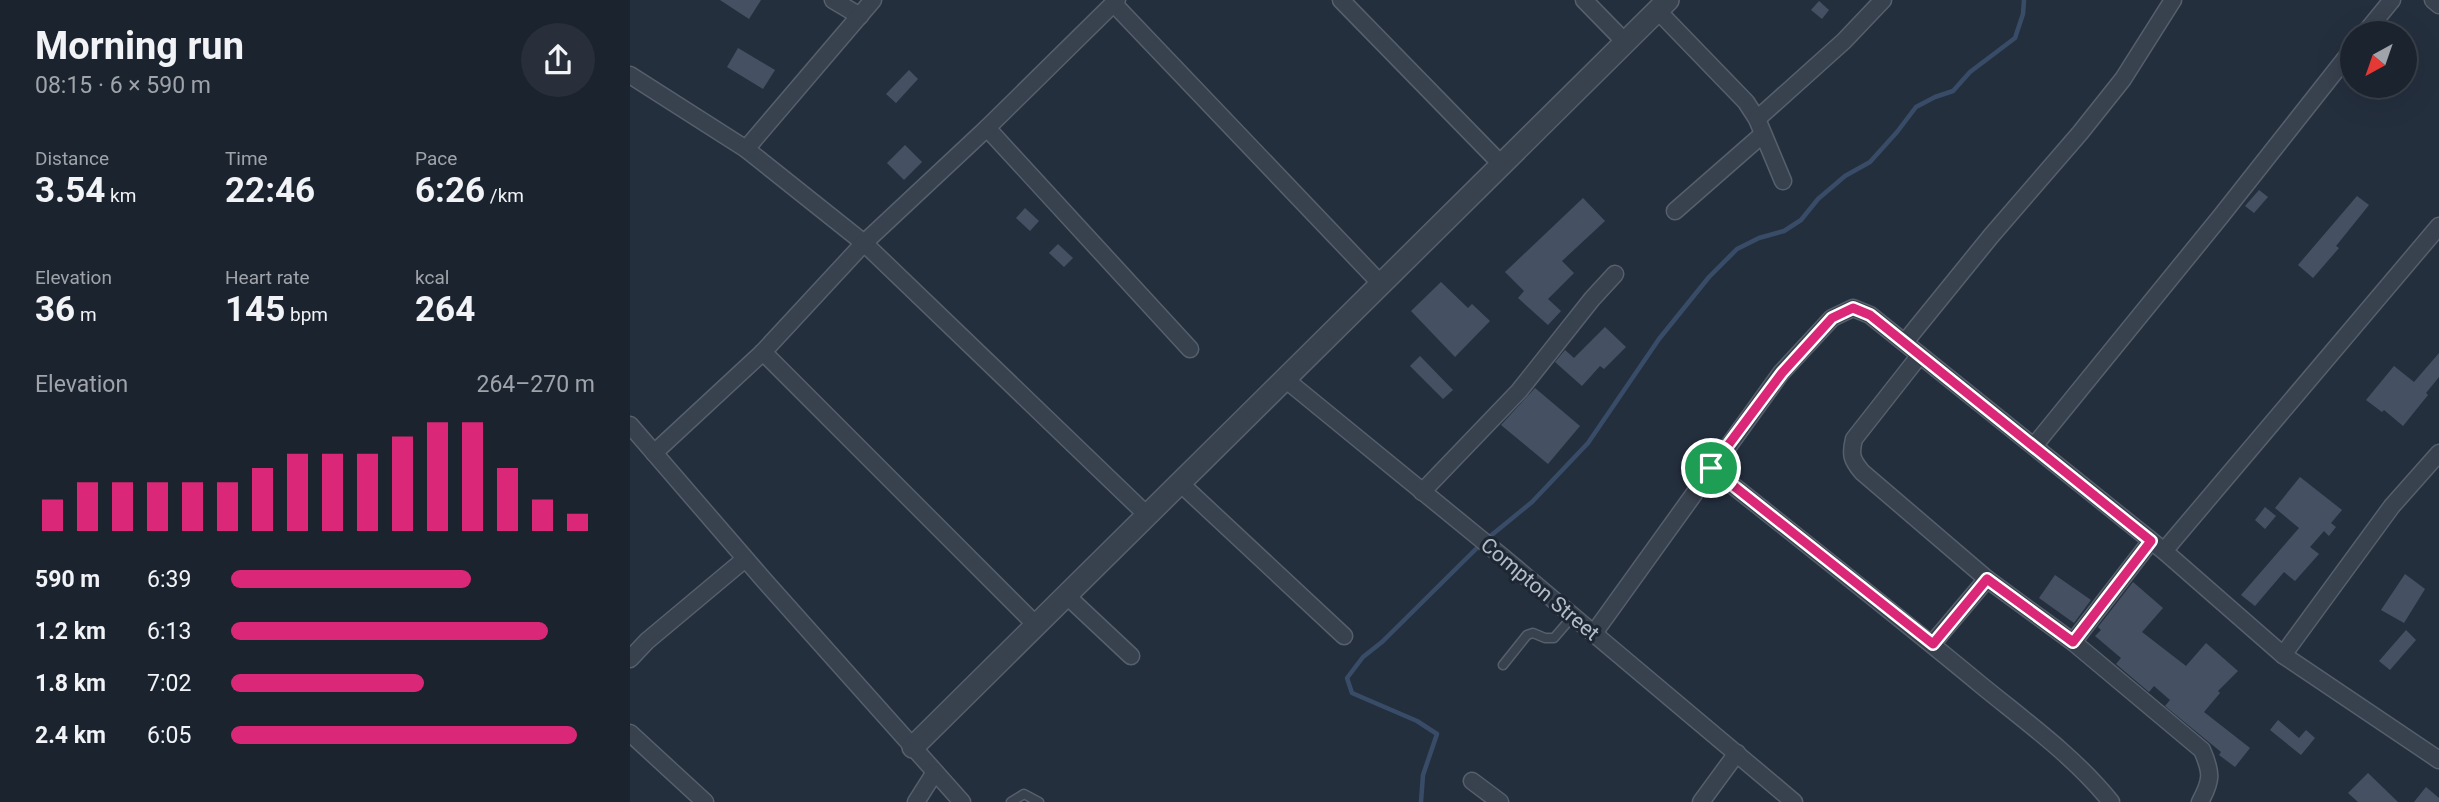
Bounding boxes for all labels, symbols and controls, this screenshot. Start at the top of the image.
north arrow [2340,21,2417,98]
map controls [2340,21,2417,98]
button: share [521,23,595,97]
text: Morning run [35,24,244,68]
text: 08:15 · 6 × 590 m [35,72,211,99]
text: Distance [35,147,109,170]
text: Time [225,147,268,170]
text: Pace [415,147,457,170]
text: 3.54 [35,170,105,211]
text: 22:46 [225,170,315,211]
text: 6:26 [415,170,485,211]
text: km [105,184,136,207]
text: /km [485,184,524,207]
text: Elevation [35,266,112,289]
text: Heart rate [225,266,310,289]
text: kcal [415,266,449,289]
text: 36 [35,289,75,330]
text: 145 [225,289,285,330]
text: 264 [415,289,475,330]
text: m [75,303,97,326]
text: bpm [285,303,328,326]
text: Elevation [35,371,128,398]
text: 264–270 m [476,371,595,398]
pin [1681,438,1741,498]
icon: arrive [1692,449,1730,487]
street label: Compton Street [1476,533,1604,645]
text: 590 m [35,566,100,593]
text: 6:39 [147,566,191,593]
text: 1.2 km [35,618,106,645]
text: 6:13 [147,618,191,645]
text: 1.8 km [35,670,106,697]
text: 7:02 [147,670,191,697]
text: 2.4 km [35,722,106,749]
text: 6:05 [147,722,191,749]

